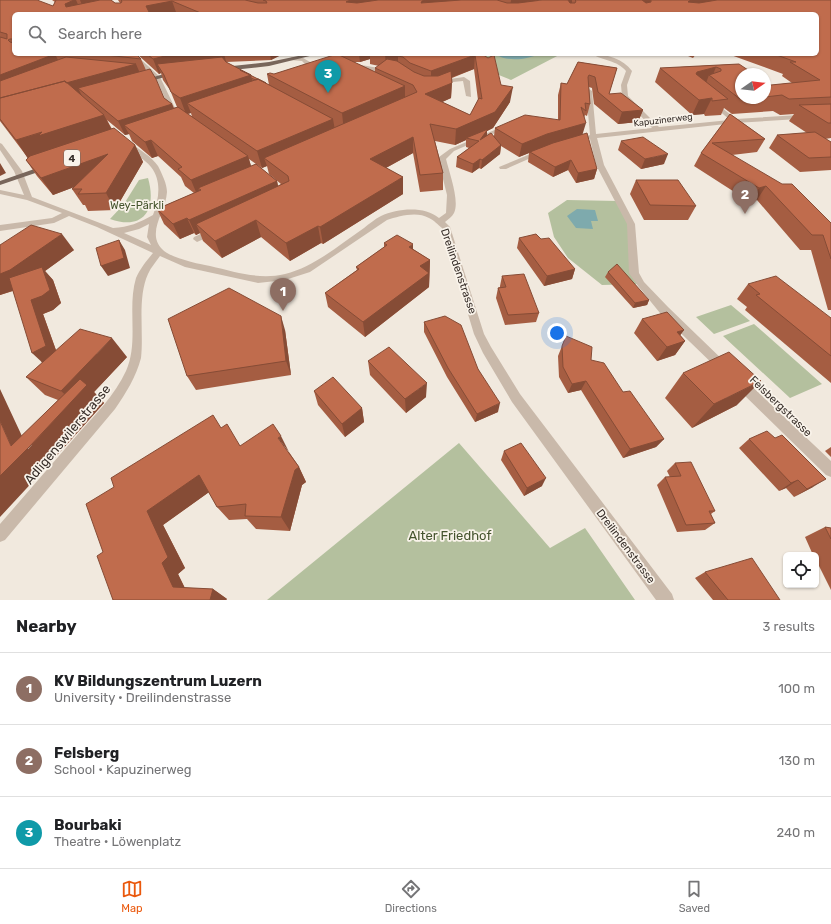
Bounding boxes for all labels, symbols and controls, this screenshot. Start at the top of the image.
search box [12,12,819,56]
icon: search [26,23,48,45]
text: Search here [58,25,142,43]
pin: 3 [315,60,341,93]
north arrow [735,68,771,104]
street label: Kapuzinerweg [633,111,693,129]
road number: 4 [64,150,80,166]
pin: 2 [732,181,758,214]
park label: Wey-Pärkli [110,199,164,212]
street label: Dreilindenstrasse [438,227,479,315]
pin: 1 [270,278,296,311]
your location [547,323,567,343]
street label: Felsbergstrasse [747,373,814,439]
street label: Adligenswilerstrasse [21,382,114,488]
street label: Dreilindenstrasse [594,507,658,586]
park label: Alter Friedhof [409,528,491,543]
map controls [783,552,819,588]
button: locate [783,552,819,588]
text: Nearby [16,616,77,636]
text: 3 results [763,619,815,634]
text: KV Bildungszentrum Luzern [54,672,262,690]
text: 1 [26,681,32,696]
text: 100 m [778,681,815,696]
text: University · Dreilindenstrasse [54,690,231,705]
text: Felsberg [54,744,119,762]
text: 2 [25,753,33,768]
text: 130 m [779,753,815,768]
text: School · Kapuzinerweg [54,762,192,777]
text: Bourbaki [54,816,122,834]
text: 3 [25,825,33,840]
text: 240 m [776,825,815,840]
text: Theatre · Löwenplatz [54,834,181,849]
tab: Map [121,878,143,915]
tab: Directions [385,878,437,915]
tab: Saved [679,878,710,915]

